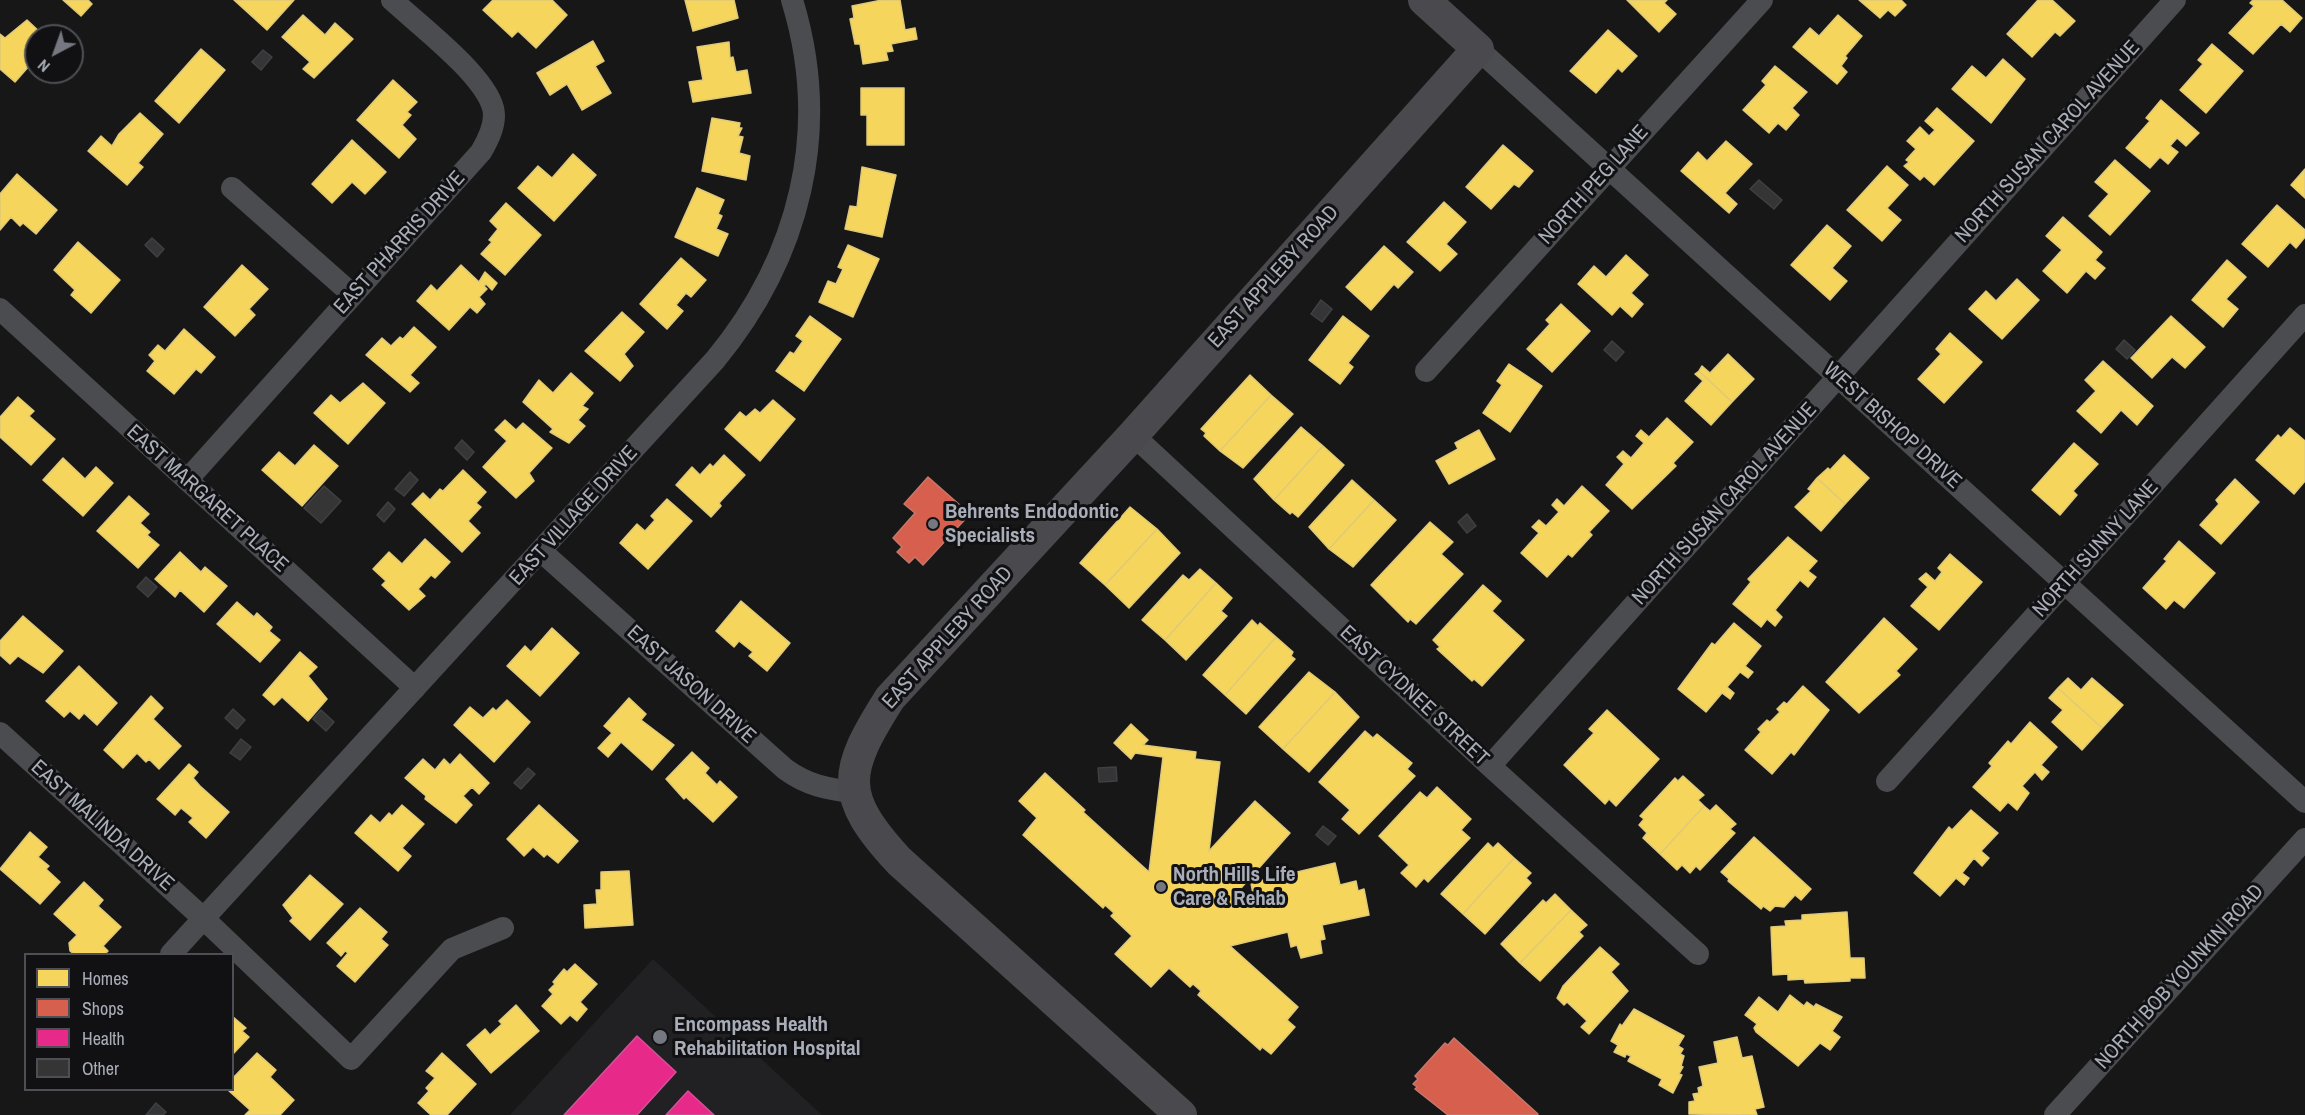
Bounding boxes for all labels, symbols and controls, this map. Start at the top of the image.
north arrow [24,24,84,84]
street label: NORTH SUSAN CAROL AVENUE [1950,36,2146,248]
text: N [33,55,54,77]
street label: NORTH PEG LANE [1534,120,1654,250]
street label: EAST PHARRIS DRIVE [329,166,471,320]
street label: EAST APPLEBY ROAD [1203,201,1345,353]
street label: WEST BISHOP DRIVE [1818,357,1966,495]
street label: NORTH SUSAN CAROL AVENUE [1627,398,1823,610]
street label: EAST MARGARET PLACE [121,420,293,578]
street label: EAST VILLAGE DRIVE [505,441,643,591]
street label: NORTH SUNNY LANE [2028,475,2164,623]
place label: Behrents Endodontic Specialists [945,499,1119,549]
marker: Behrents Endodontic Specialists [926,517,940,531]
street label: EAST APPLEBY ROAD [877,562,1019,714]
street label: EAST JASON DRIVE [621,621,761,749]
street label: EAST CYDNEE STREET [1334,621,1494,771]
street label: EAST MALINDA DRIVE [25,755,179,897]
place label: North Hills Life Care & Rehab [1173,862,1295,912]
street label: NORTH BOB YOUNKIN ROAD [2090,879,2270,1075]
marker: North Hills Life Care & Rehab [1154,880,1168,894]
legend [24,953,234,1091]
text: Homes [82,966,129,991]
text: Shops [82,996,124,1021]
place label: Encompass Health Rehabilitation Hospital [674,1012,861,1062]
text: Health [82,1026,125,1051]
marker: Encompass Health Rehabilitation Hospital [651,1028,669,1046]
text: Other [82,1056,119,1081]

